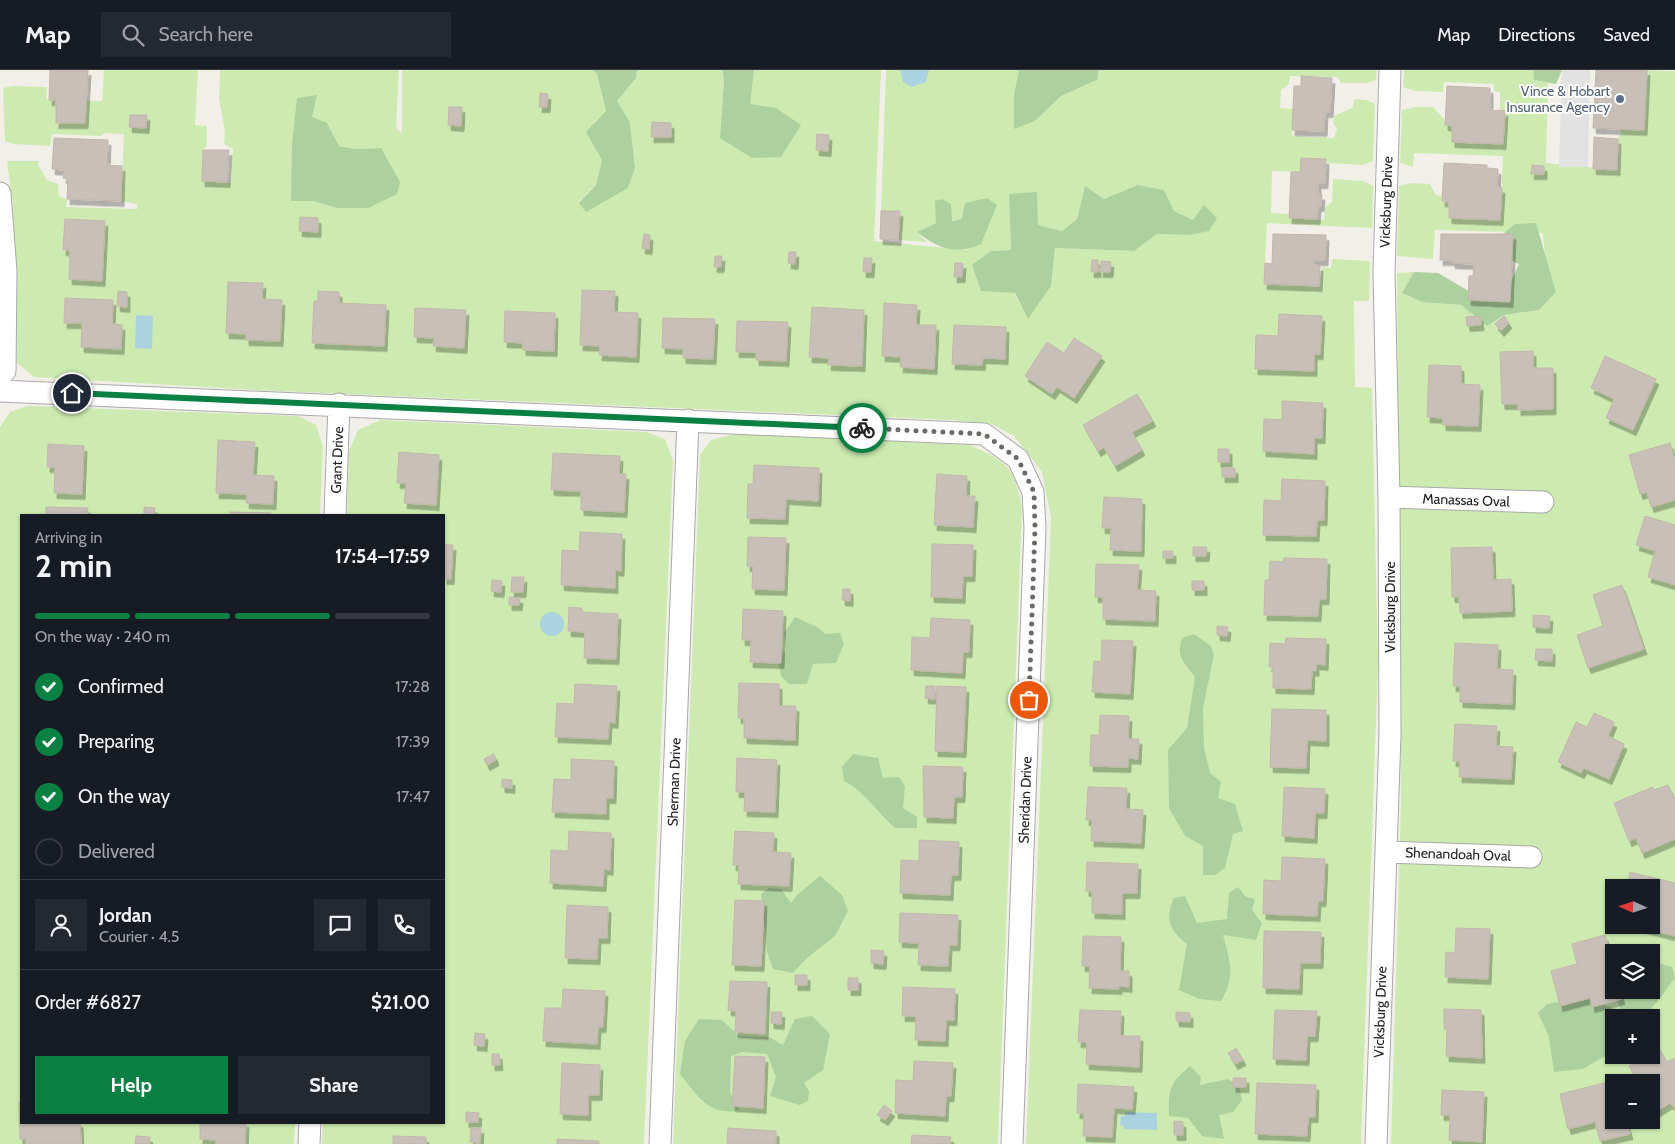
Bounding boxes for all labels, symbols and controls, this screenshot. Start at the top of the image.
search box [101,12,451,57]
text: Map [25,20,71,49]
icon: search [119,21,147,49]
text: Search here [159,23,253,46]
text: Map [1437,24,1470,46]
text: Directions [1498,24,1575,46]
text: Saved [1603,24,1650,46]
place label: Vince & Hobart Insurance Agency [1506,82,1610,116]
marker: Vince & Hobart Insurance Agency [1614,93,1626,105]
street label: Vicksburg Drive [1375,156,1397,248]
pin [51,372,93,414]
icon: home [58,379,86,407]
courier [837,403,887,453]
icon: bike [848,414,876,442]
street label: Grant Drive [327,426,347,494]
street label: Manassas Oval [1422,489,1511,511]
text: Arriving in [35,528,102,547]
text: 17:54–17:59 [335,545,430,568]
text: 2 min [35,546,112,585]
street label: Vicksburg Drive [1381,561,1399,653]
text: On the way · 240 m [35,627,170,646]
icon: check [35,673,63,701]
text: Confirmed [78,675,164,698]
text: 17:28 [395,677,430,696]
pin [1008,679,1050,721]
icon: bag [1015,686,1043,714]
icon: check [35,728,63,756]
text: Preparing [78,730,154,753]
text: 17:39 [396,732,430,751]
street label: Sherman Drive [663,737,685,827]
street label: Sheridan Drive [1014,756,1036,844]
icon: check [35,783,63,811]
text: On the way [78,785,170,808]
text: 17:47 [396,787,430,806]
text: Delivered [78,840,155,863]
street label: Shenandoah Oval [1405,843,1512,865]
north arrow [1605,879,1660,934]
map controls [1605,879,1660,1129]
button: person [35,899,87,951]
button: chat [314,899,366,951]
button: phone [378,899,430,951]
text: Jordan [99,904,152,927]
text: Courier · 4.5 [99,927,180,946]
button: layers [1605,944,1660,999]
street label: Vicksburg Drive [1369,966,1391,1058]
text: Order #6827 [35,991,141,1014]
text: $21.00 [371,991,430,1014]
button: + [1605,1009,1660,1064]
button: Help [35,1056,228,1114]
button: Share [238,1056,430,1114]
button: − [1605,1074,1660,1129]

